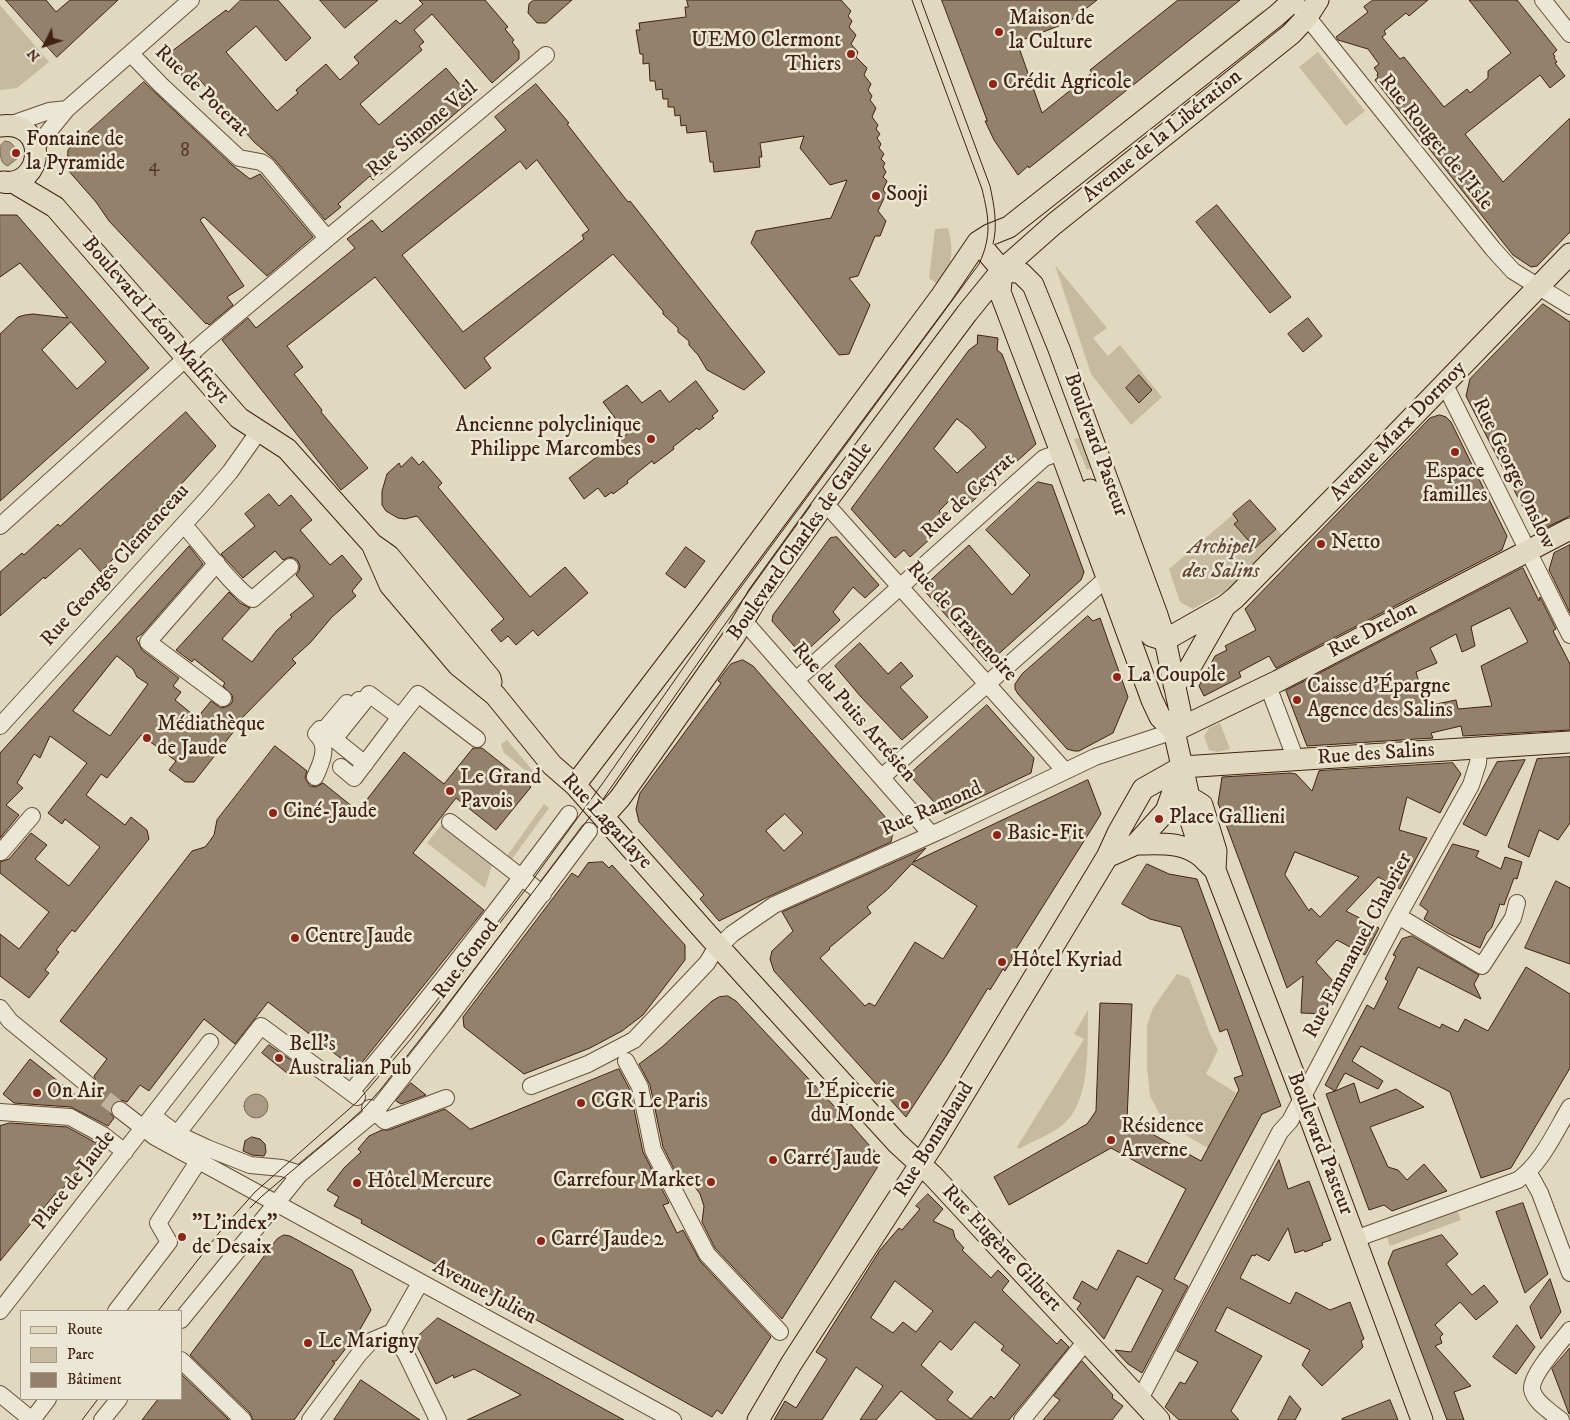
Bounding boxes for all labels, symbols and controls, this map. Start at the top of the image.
place label: Maison de la Culture [1009,7,1094,57]
north arrow [20,20,70,70]
marker: Maison de la Culture [993,26,1005,38]
place label: UEMO Clermont Thiers [691,29,841,79]
street label: Rue de Poterat [148,41,254,143]
text: N [23,45,44,65]
marker: UEMO Clermont Thiers [845,48,857,60]
street label: Avenue de la Libération [1078,65,1248,209]
street label: Rue Rouget de l'Isle [1372,70,1498,216]
place label: Crédit Agricole [1003,71,1131,97]
street label: Rue Simone Veil [363,77,483,183]
marker: Crédit Agricole [987,78,999,90]
place label: Fontaine de la Pyramide [26,128,125,178]
house number: 8 [180,141,190,163]
marker: Fontaine de la Pyramide [10,147,22,159]
house number: 4 [149,156,159,178]
place label: Sooji [886,183,928,209]
marker: Sooji [870,190,882,202]
street label: Boulevard Léon Malfreyt [76,232,234,410]
street label: Avenue Marx Dormoy [1326,357,1472,507]
street label: Boulevard Pasteur [1057,370,1133,520]
street label: Rue George Onslow [1466,394,1560,554]
place label: Ancienne polyclinique Philippe Marcombes [456,414,641,464]
marker: Ancienne polyclinique Philippe Marcombes [645,433,657,445]
street label: Boulevard Charles de Gaulle [723,438,879,646]
marker: Espace familles [1449,446,1461,458]
street label: Rue de Ceyrat [917,448,1021,546]
place label: Espace familles [1422,460,1488,510]
street label: Rue Georges Clemenceau [36,480,196,652]
place label: Netto [1331,531,1380,557]
park label: Archipel des Salins [1183,536,1259,586]
marker: Netto [1315,538,1327,550]
street label: Rue de Gravenoire [900,557,1022,687]
street label: Rue Drelon [1324,597,1422,665]
street label: Rue du Puits Artésien [785,638,921,788]
place label: La Coupole [1127,664,1225,690]
marker: La Coupole [1111,671,1123,683]
place label: Caisse d'Épargne Agence des Salins [1307,675,1453,725]
marker: Caisse d'Épargne Agence des Salins [1291,694,1303,706]
place label: Médiathèque de Jaude [157,713,265,763]
marker: Médiathèque de Jaude [141,732,153,744]
street label: Rue des Salins [1316,738,1436,772]
place label: Le Grand Pavois [460,766,541,816]
street label: Rue Lagarlaye [555,769,657,875]
street label: Rue Ramond [878,777,986,843]
marker: Le Grand Pavois [444,785,456,797]
place label: Ciné-Jaude [283,800,377,826]
place label: Place Gallieni [1169,806,1285,832]
marker: Ciné-Jaude [267,807,279,819]
marker: Place Gallieni [1153,813,1165,825]
place label: Basic-Fit [1007,822,1084,848]
marker: Basic-Fit [991,829,1003,841]
street label: Rue Emmanuel Chabrier [1299,849,1419,1043]
street label: Rue Gonod [429,915,505,1005]
place label: Centre Jaude [305,925,412,951]
marker: Centre Jaude [289,932,301,944]
place label: Hôtel Kyriad [1012,949,1122,975]
marker: Hôtel Kyriad [996,956,1008,968]
place label: Bell's Australian Pub [289,1033,411,1083]
marker: Bell's Australian Pub [273,1052,285,1064]
street label: Boulevard Pasteur [1280,1069,1358,1219]
street label: Rue Bonnabaud [890,1078,980,1202]
place label: On Air [47,1080,104,1106]
place label: L'Épicerie du Monde [806,1080,895,1130]
marker: On Air [31,1087,43,1099]
place label: CGR Le Paris [591,1090,708,1116]
marker: CGR Le Paris [575,1097,587,1109]
marker: L'Épicerie du Monde [899,1099,911,1111]
place label: Résidence Arverne [1121,1115,1204,1165]
street label: Place de Jaude [28,1126,122,1236]
marker: Résidence Arverne [1105,1134,1117,1146]
place label: Carré Jaude [783,1147,881,1173]
marker: Carré Jaude [767,1154,779,1166]
place label: Carrefour Market [553,1169,701,1195]
place label: Hôtel Mercure [367,1170,492,1196]
marker: Carrefour Market [705,1176,717,1188]
marker: Hôtel Mercure [351,1177,363,1189]
street label: Rue Eugène Gilbert [936,1180,1066,1318]
place label: "L'index" de Desaix [192,1212,278,1262]
place label: Carré Jaude 2 [551,1228,664,1254]
marker: "L'index" de Desaix [176,1231,188,1243]
marker: Carré Jaude 2 [535,1235,547,1247]
street label: Avenue Julien [428,1255,540,1331]
legend [20,1310,182,1400]
text: Route [67,1320,102,1339]
place label: Le Marigny [318,1330,419,1356]
marker: Le Marigny [302,1337,314,1349]
text: Parc [67,1345,94,1364]
text: Bâtiment [67,1370,122,1389]

